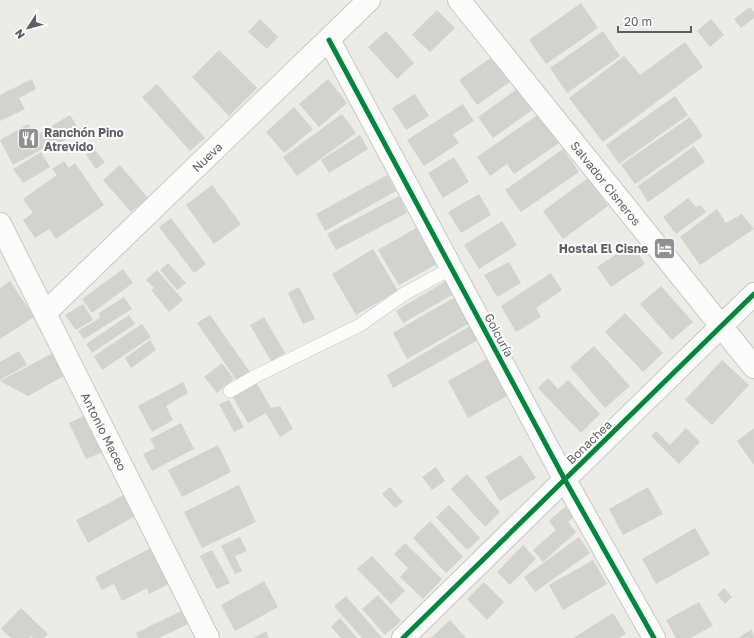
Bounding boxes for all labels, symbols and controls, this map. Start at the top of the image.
north arrow [8,8,48,48]
scale bar [618,8,691,34]
text: 20 m [624,14,652,29]
text: N [12,27,27,41]
place label: Ranchón Pino Atrevido [44,125,124,154]
restaurant icon: Ranchón Pino Atrevido [15,126,41,152]
street label: Salvador Cisneros [568,138,645,228]
street label: Nueva [189,139,225,175]
hotel icon: Hostal El Cisne [651,235,677,261]
place label: Hostal El Cisne [559,241,648,256]
street label: Goicuría [481,311,517,359]
street label: Antonio Maceo [78,390,130,473]
street label: Bonachea [563,417,615,467]

